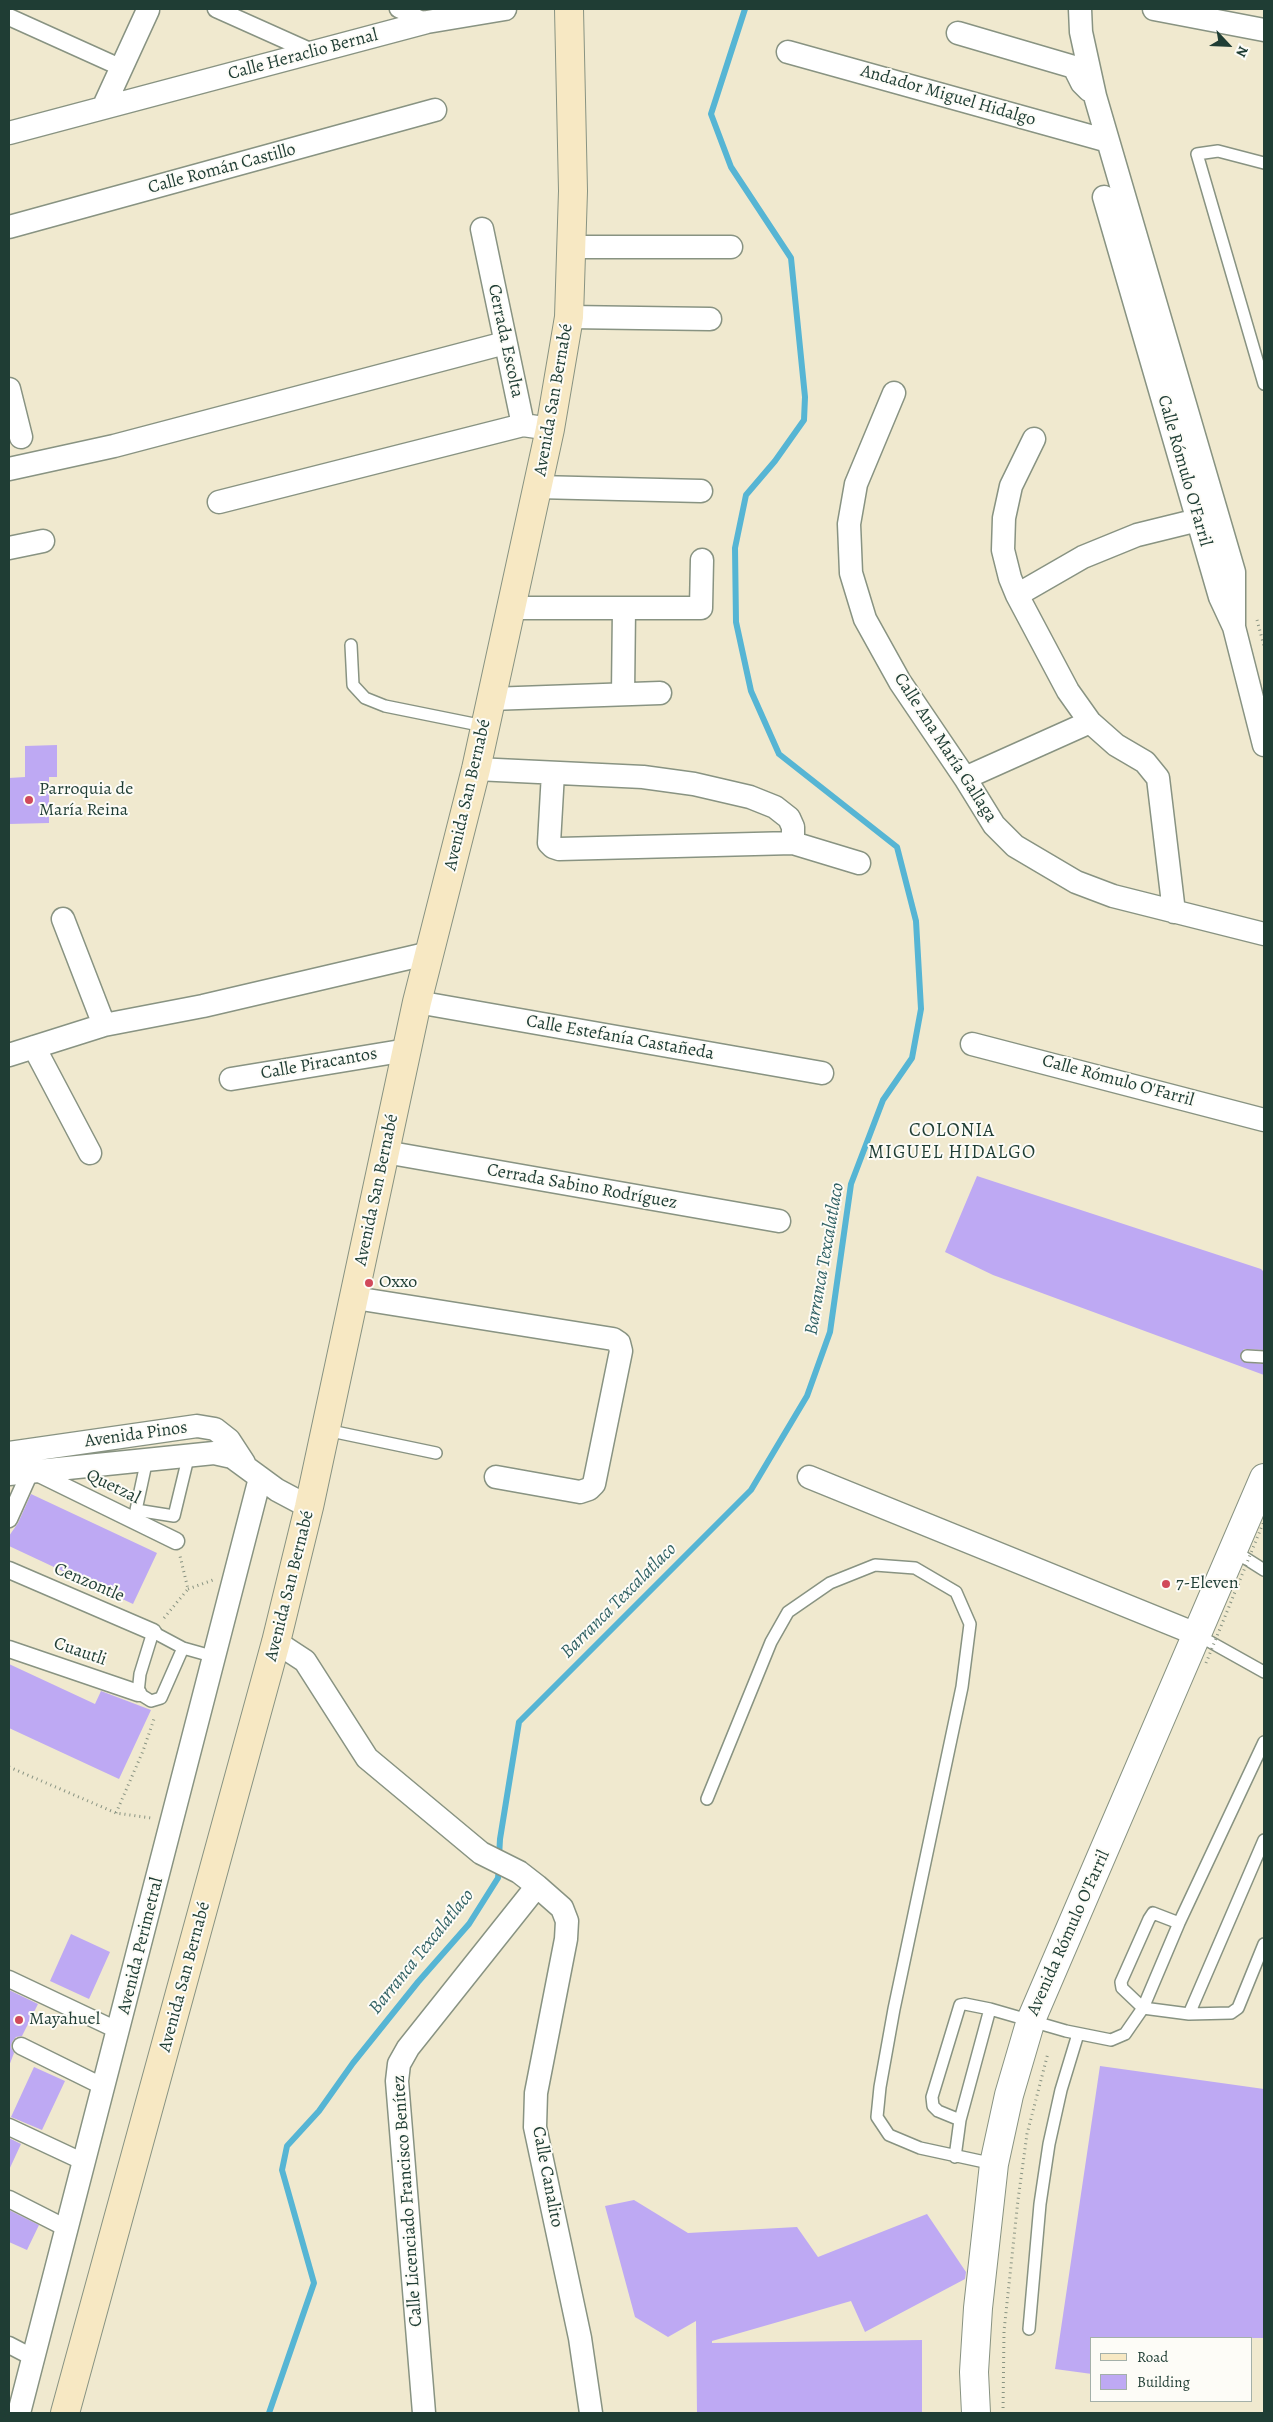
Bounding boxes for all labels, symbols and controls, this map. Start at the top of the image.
north arrow [1203,20,1253,70]
street label: Calle Heraclio Bernal [226,25,380,85]
text: N [1231,43,1253,60]
street label: Andador Miguel Hidalgo [858,61,1038,131]
street label: Calle Román Castillo [146,139,298,199]
street label: Cerrada Escolta [482,282,528,400]
street label: Avenida San Bernabé [530,322,578,478]
street label: Calle Rómulo O'Farril [1152,393,1216,549]
street label: Calle Ana María Gallaga [889,669,1001,827]
street label: Avenida San Bernabé [440,717,496,873]
place label: Parroquia de María Reina [39,779,133,822]
marker: Parroquia de María Reina [23,794,35,806]
street label: Calle Estefanía Castañeda [524,1011,716,1065]
street label: Calle Piracantos [259,1043,379,1085]
street label: Calle Rómulo O'Farril [1040,1050,1196,1112]
street label: Avenida San Bernabé [350,1112,404,1268]
district label: COLONIA MIGUEL HIDALGO [866,1120,1038,1164]
street label: Cerrada Sabino Rodríguez [485,1160,679,1214]
water label: Barranca Texcalatlaco [800,1181,850,1337]
place label: Oxxo [379,1272,417,1294]
marker: Oxxo [363,1277,375,1289]
street label: Avenida Pinos [83,1417,189,1453]
street label: Quetzal [82,1465,144,1509]
street label: Avenida San Bernabé [261,1508,319,1664]
water label: Barranca Texcalatlaco [556,1538,682,1664]
street label: Cenzontle [51,1559,127,1607]
place label: 7-Eleven [1176,1573,1239,1595]
marker: 7-Eleven [1160,1578,1172,1590]
street label: Cuautli [51,1633,109,1671]
street label: Avenida Rómulo O'Farril [1023,1847,1115,2019]
street label: Avenida Perimetral [114,1875,168,2017]
water label: Barranca Texcalatlaco [365,1885,479,2019]
street label: Avenida San Bernabé [155,1900,215,2054]
place label: Mayahuel [29,2009,100,2031]
marker: Mayahuel [13,2014,25,2026]
street label: Calle Licenciado Francisco Benítez [388,2074,428,2328]
street label: Calle Canalito [527,2125,567,2229]
legend [1090,2337,1253,2402]
text: Road [1137,2347,1168,2367]
text: Building [1137,2372,1190,2392]

